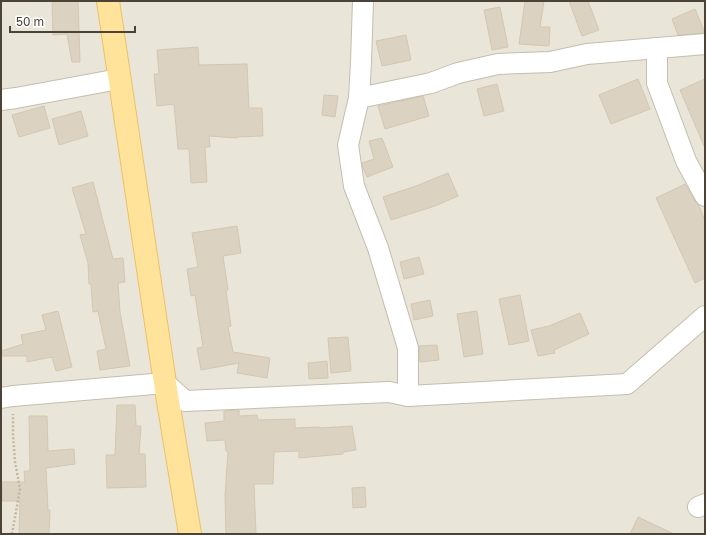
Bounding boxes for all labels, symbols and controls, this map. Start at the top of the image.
scale bar [10,8,135,34]
text: 50 m [16,14,44,29]

